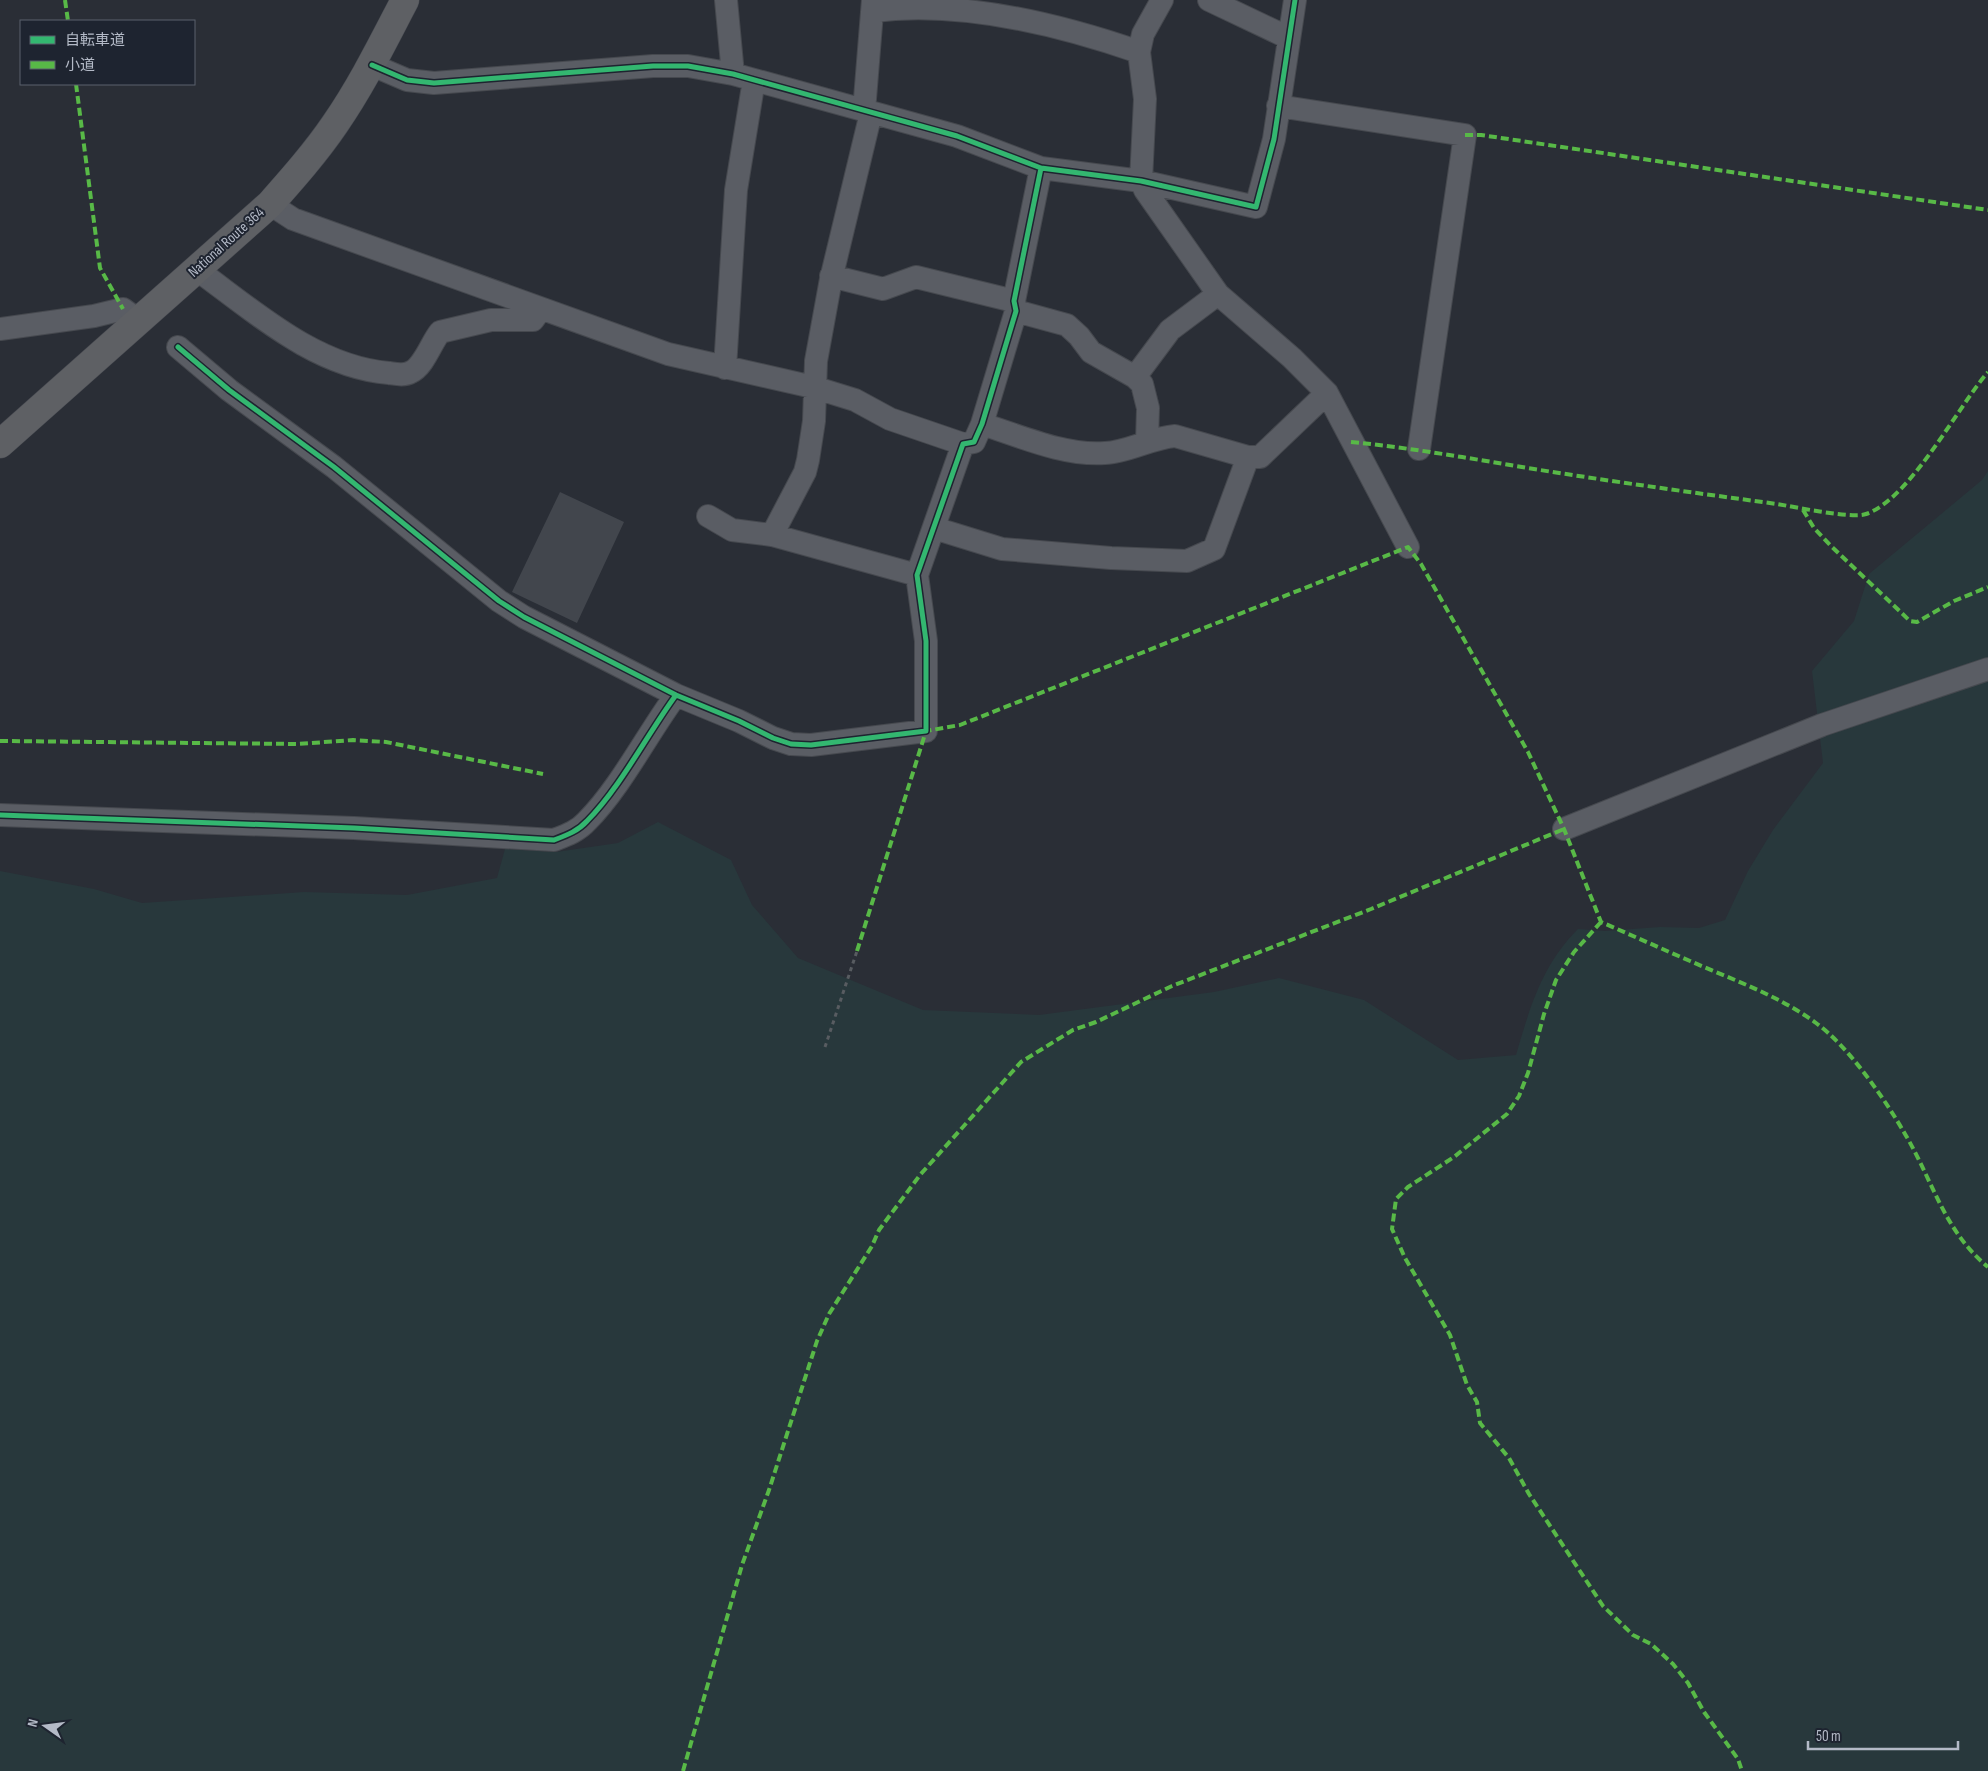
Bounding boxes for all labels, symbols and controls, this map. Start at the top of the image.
legend [20,20,195,85]
text: 自転車道 [65,31,125,50]
text: 小道 [65,56,95,75]
street label: National Route 364 [184,203,268,282]
north arrow [20,1701,70,1751]
text: N [24,1717,42,1729]
scale bar [1808,1718,1958,1750]
text: 50 m [1816,1727,1841,1746]

